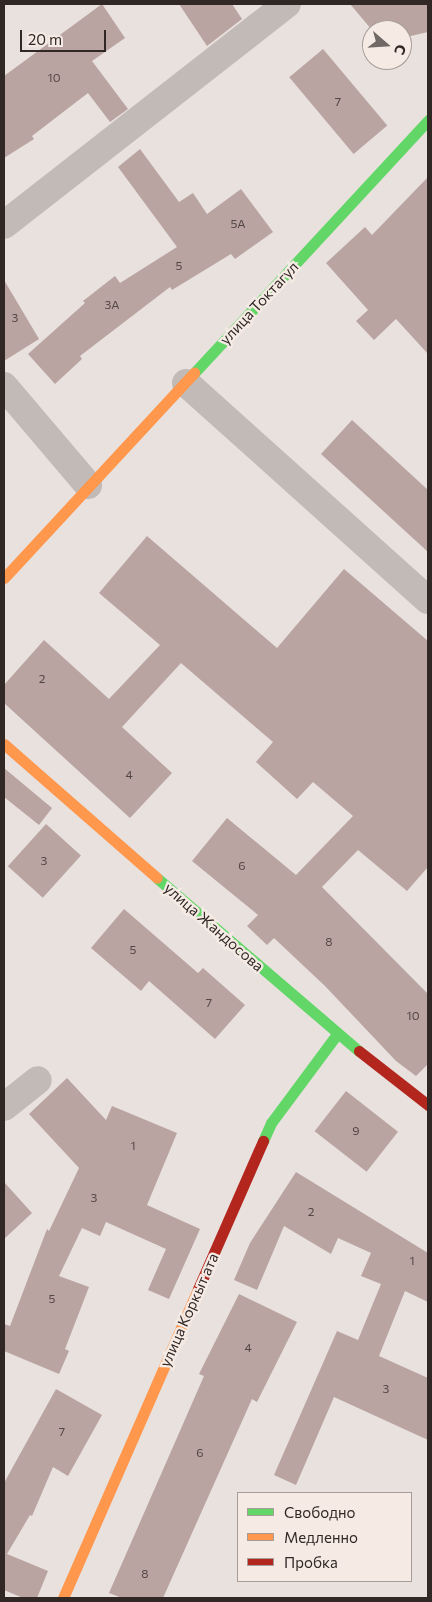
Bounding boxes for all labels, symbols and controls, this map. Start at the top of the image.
scale bar [22,20,109,52]
north arrow [362,20,412,70]
text: 20 m [28,30,62,48]
text: С [391,42,410,57]
house number: 10 [48,71,60,85]
house number: 7 [335,95,341,109]
house number: 5А [231,217,245,231]
street label: улица Токтагул [216,258,302,348]
house number: 5 [176,259,182,273]
house number: 3А [105,298,119,312]
house number: 3 [12,311,18,325]
house number: 2 [39,672,45,686]
house number: 4 [125,768,133,782]
house number: 3 [41,854,47,868]
house number: 6 [238,859,246,873]
street label: улица Жандосова [161,879,267,975]
house number: 8 [325,935,333,949]
house number: 5 [130,943,136,957]
house number: 7 [206,996,212,1010]
house number: 10 [407,1009,419,1023]
house number: 9 [352,1124,360,1138]
house number: 1 [130,1139,136,1153]
house number: 3 [91,1191,97,1205]
house number: 2 [308,1205,314,1219]
street label: улица Коркыт ата [156,1250,222,1370]
house number: 1 [409,1254,415,1268]
house number: 5 [49,1292,55,1306]
house number: 4 [244,1341,252,1355]
house number: 3 [383,1382,389,1396]
house number: 7 [59,1425,65,1439]
house number: 6 [196,1446,204,1460]
legend [237,1492,412,1582]
text: Свободно [284,1503,355,1521]
text: Медленно [284,1528,358,1546]
text: Пробка [284,1553,338,1571]
house number: 8 [141,1567,149,1581]

